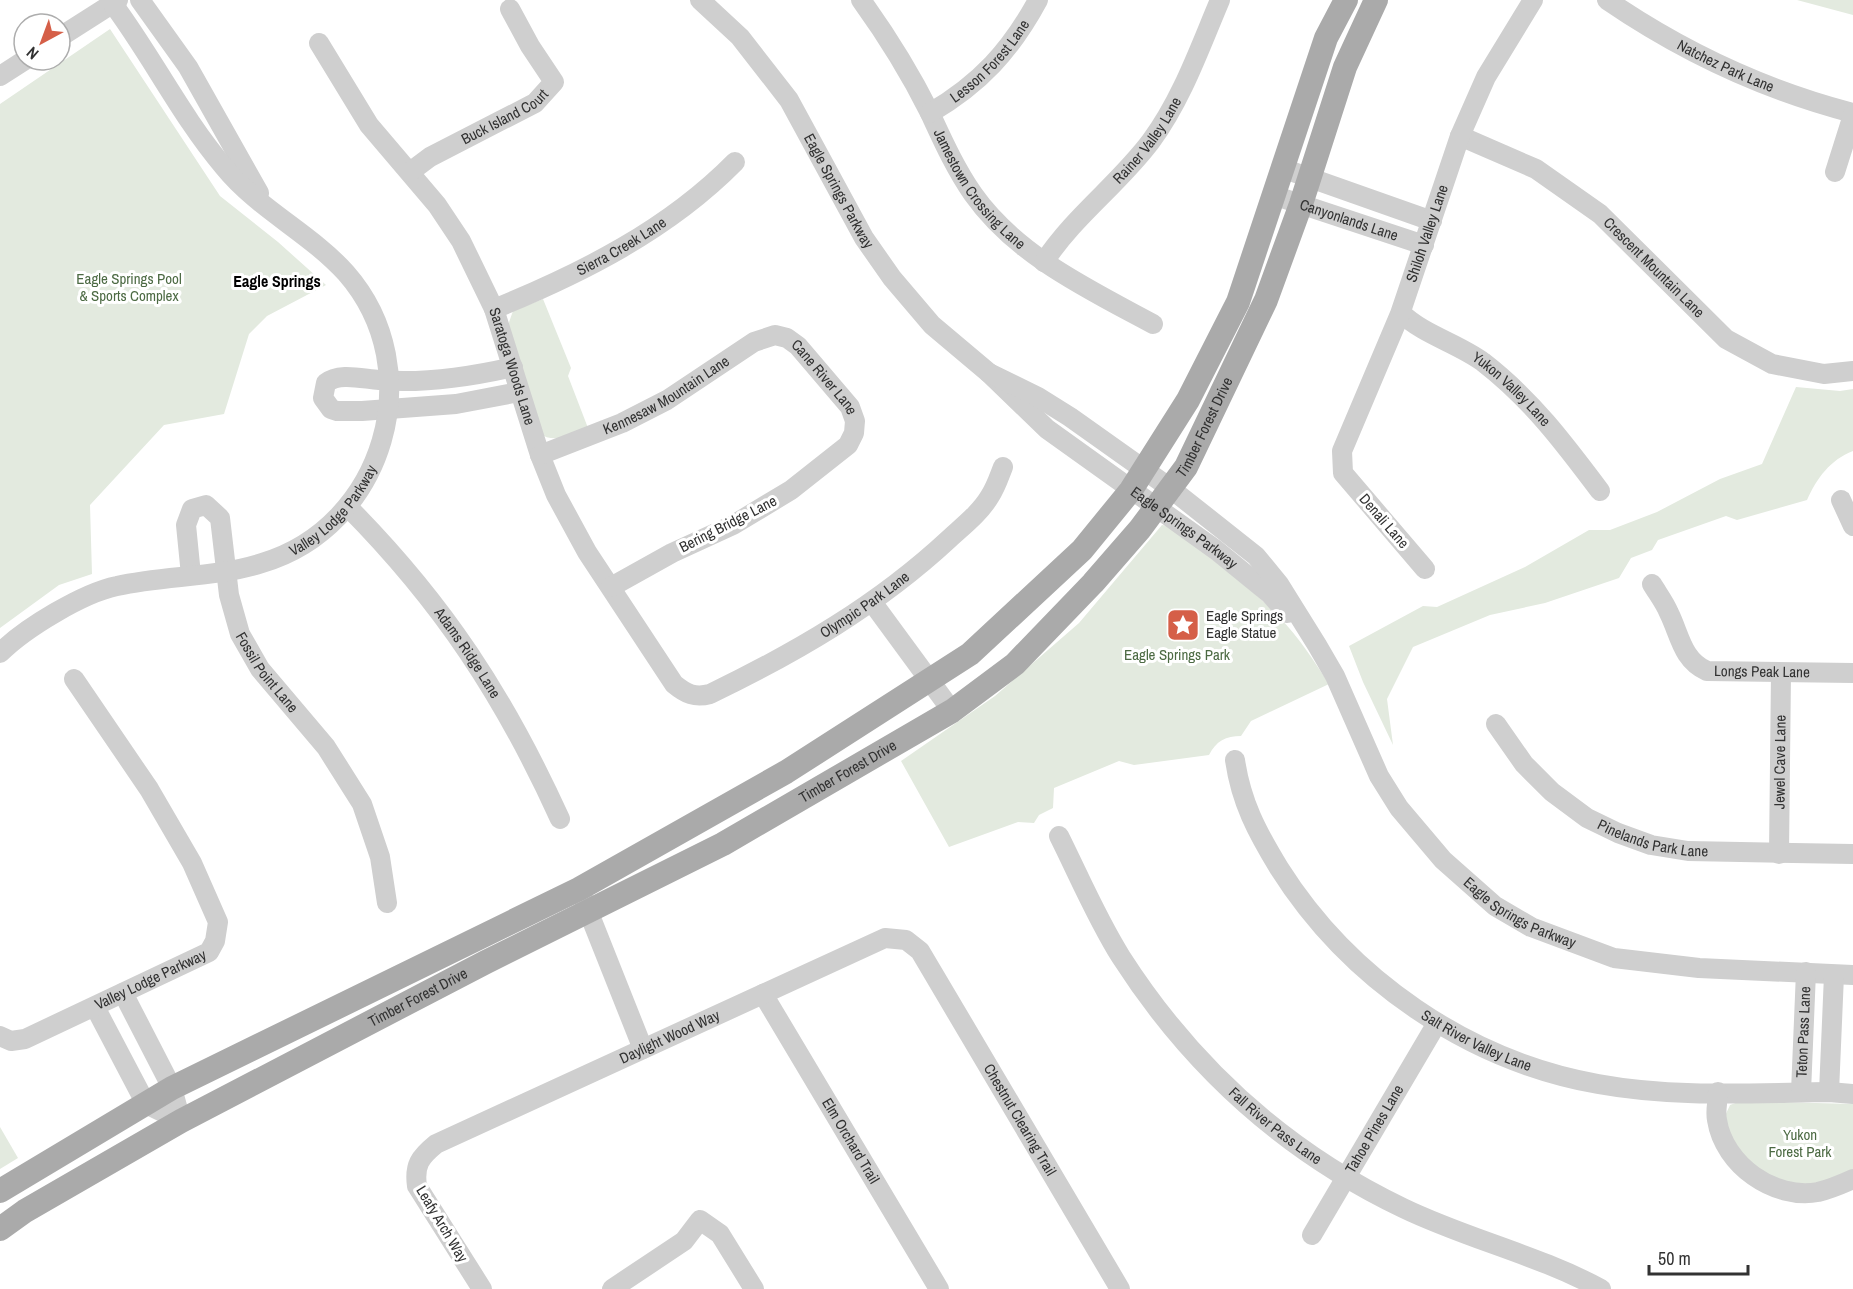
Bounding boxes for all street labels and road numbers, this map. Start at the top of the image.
street label: Lesson Forest Lane [946,15,1034,107]
street label: Natchez Park Lane [1674,34,1777,97]
street label: Buck Island Court [457,84,553,149]
street label: Rainer Valley Lane [1108,93,1186,188]
street label: Jamestown Crossing Lane [929,125,1030,254]
street label: Eagle Springs Parkway [799,130,880,253]
street label: Shiloh Valley Lane [1400,182,1453,285]
street label: Canyonlands Lane [1297,194,1401,246]
street label: Sierra Creek Lane [573,212,670,280]
street label: Crescent Mountain Lane [1599,212,1710,322]
street label: Saratoga Woods Lane [484,305,541,428]
street label: Cane River Lane [787,334,863,417]
street label: Yukon Valley Lane [1468,346,1556,431]
street label: Kennesaw Mountain Lane [600,350,733,439]
street label: Timber Forest Drive [1171,373,1238,482]
street label: Valley Lodge Parkway [285,461,382,561]
street label: Eagle Springs Parkway [1127,481,1243,574]
street label: Denali Lane [1355,489,1414,553]
street label: Bering Bridge Lane [675,490,780,557]
street label: Olympic Park Lane [816,566,914,643]
street label: Adams Ridge Lane [429,602,506,702]
street label: Fossil Point Lane [231,628,304,717]
street label: Longs Peak Lane [1714,660,1810,682]
street label: Jewel Cave Lane [1768,715,1791,809]
street label: Timber Forest Drive [795,734,900,808]
street label: Pinelands Park Lane [1594,814,1708,861]
street label: Eagle Springs Parkway [1459,872,1580,953]
street label: Valley Lodge Parkway [91,944,210,1015]
street label: Timber Forest Drive [364,962,471,1032]
street label: Teton Pass Lane [1791,986,1815,1078]
street label: Daylight Wood Way [616,1004,724,1068]
street label: Salt River Valley Lane [1417,1004,1535,1076]
street label: Chestnut Clearing Trail [979,1060,1062,1179]
street label: Tahoe Pines Lane [1340,1080,1408,1177]
street label: Fall River Pass Lane [1224,1082,1326,1169]
street label: Elm Orchard Trail [817,1094,885,1187]
street label: Leafy Arch Way [411,1182,474,1267]

